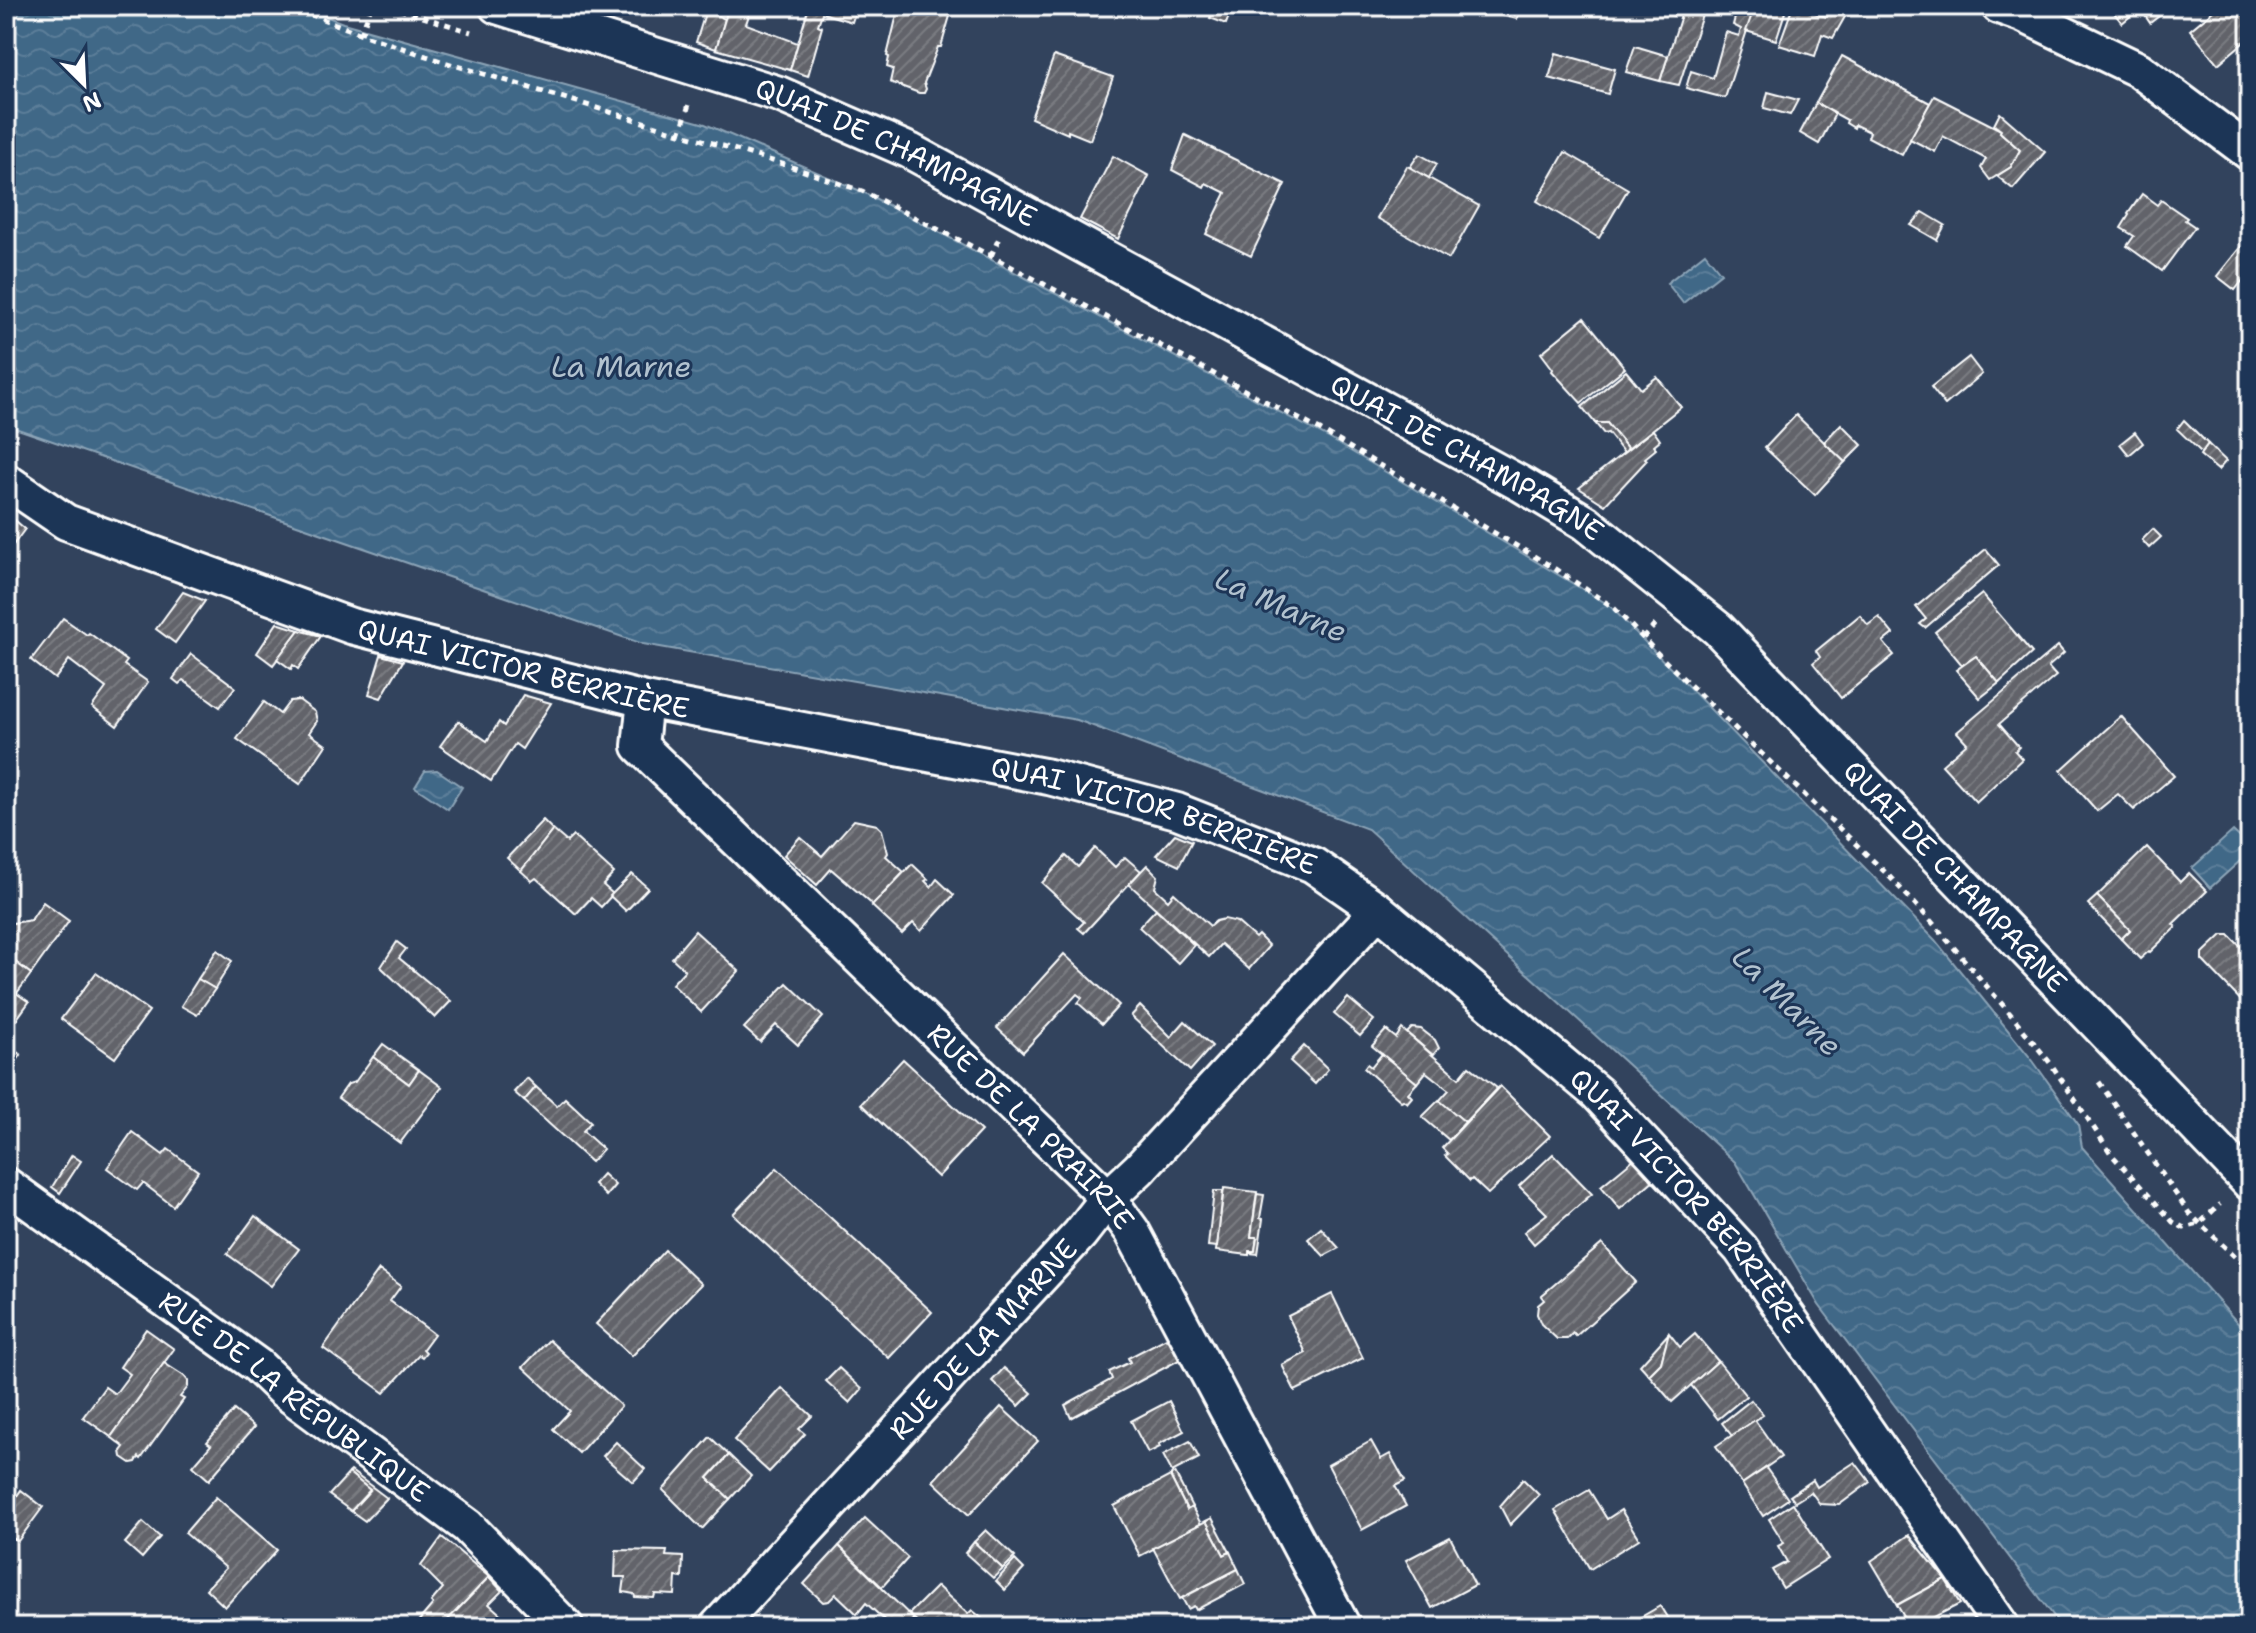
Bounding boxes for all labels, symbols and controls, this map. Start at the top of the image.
north arrow [44,44,124,124]
street label: QUAI DE CHAMPAGNE [751,69,1044,236]
text: N [78,85,106,119]
water label: La Marne [551,346,691,387]
street label: QUAI DE CHAMPAGNE [1324,365,1612,549]
water label: La Marne [1208,558,1354,652]
street label: QUAI VICTOR BERRIÈRE [354,609,693,727]
street label: QUAI VICTOR BERRIÈRE [988,747,1323,884]
street label: QUAI DE CHAMPAGNE [1835,752,2076,1001]
water label: La Marne [1723,937,1851,1065]
street label: RUE DE LA PRAIRIE [919,1015,1144,1237]
street label: QUAI VICTOR BERRIÈRE [1562,1059,1812,1341]
street label: RUE DE LA MARNE [880,1230,1086,1448]
street label: RUE DE LA RÉPUBLIQUE [152,1282,438,1511]

